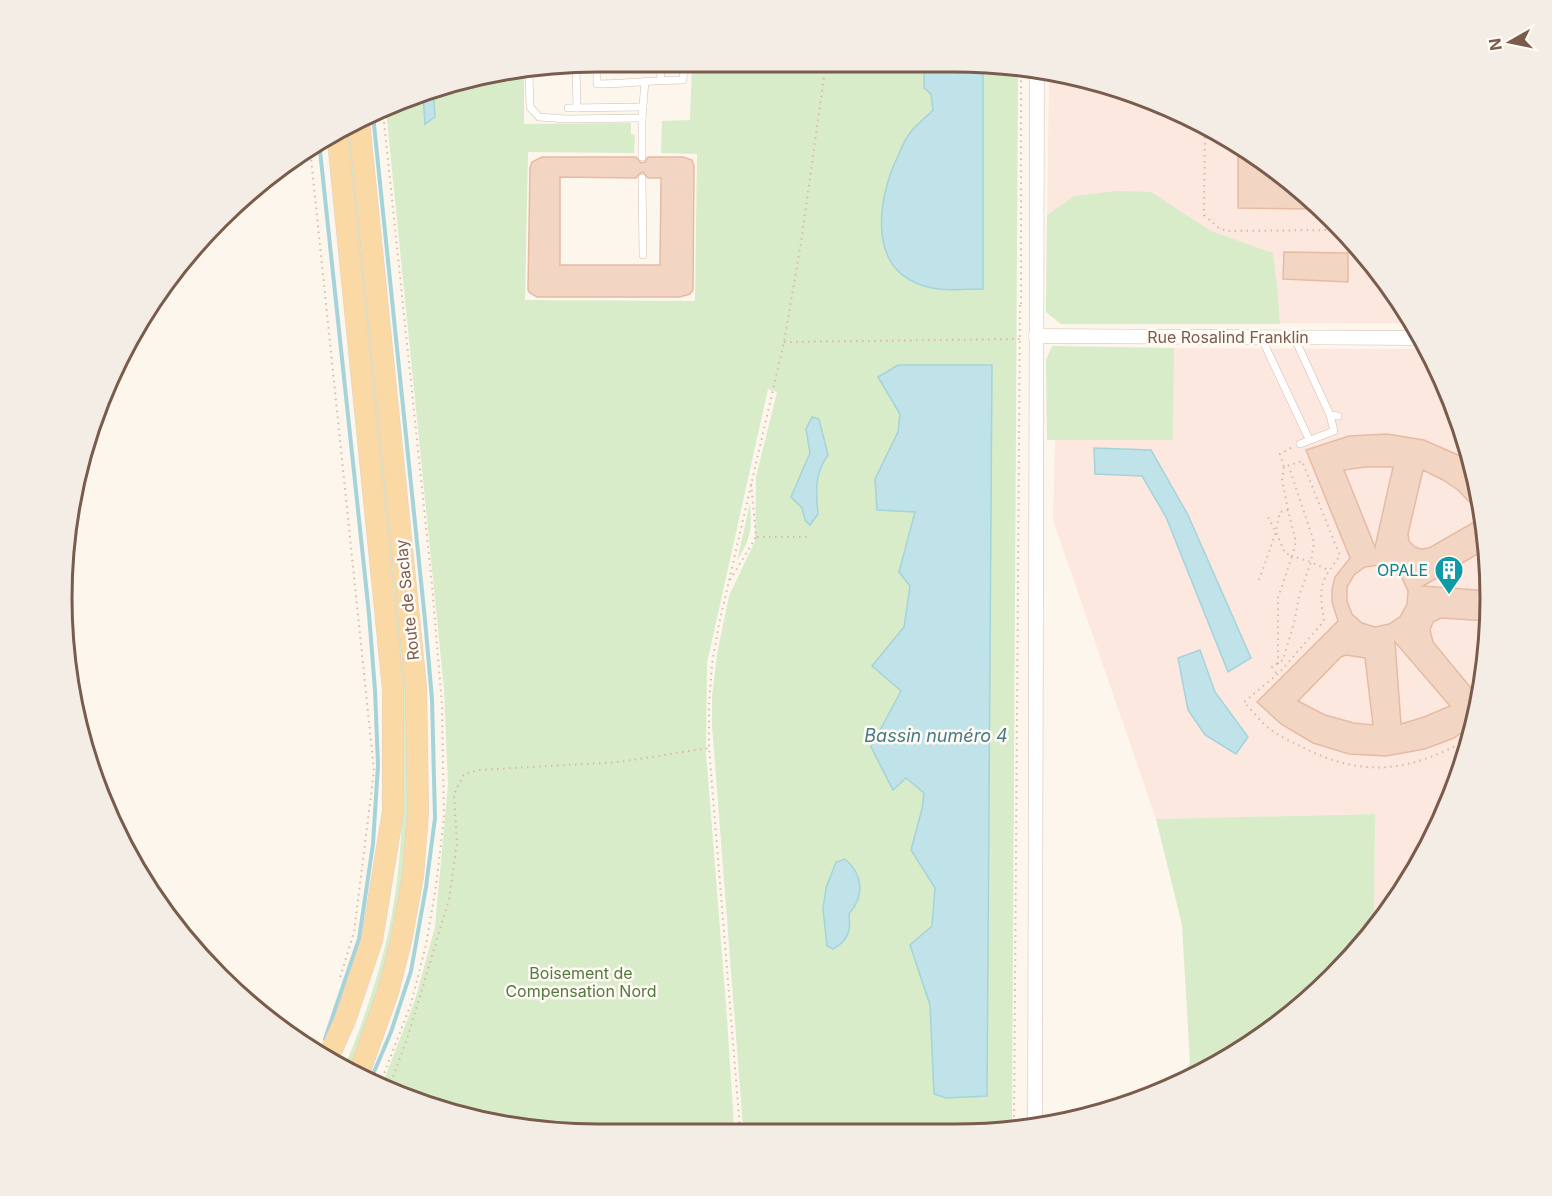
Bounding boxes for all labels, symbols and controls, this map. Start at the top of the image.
north arrow [1480,12,1540,72]
text: N [1484,37,1506,52]
street label: Rue Rosalind Franklin [1147,327,1309,347]
street label: Route de Saclay [391,538,423,662]
building icon: OPALE [1433,554,1465,596]
place label: OPALE [1377,560,1428,580]
water label: Bassin numéro 4 [864,725,1008,746]
park label: Boisement de Compensation Nord [505,963,657,1001]

